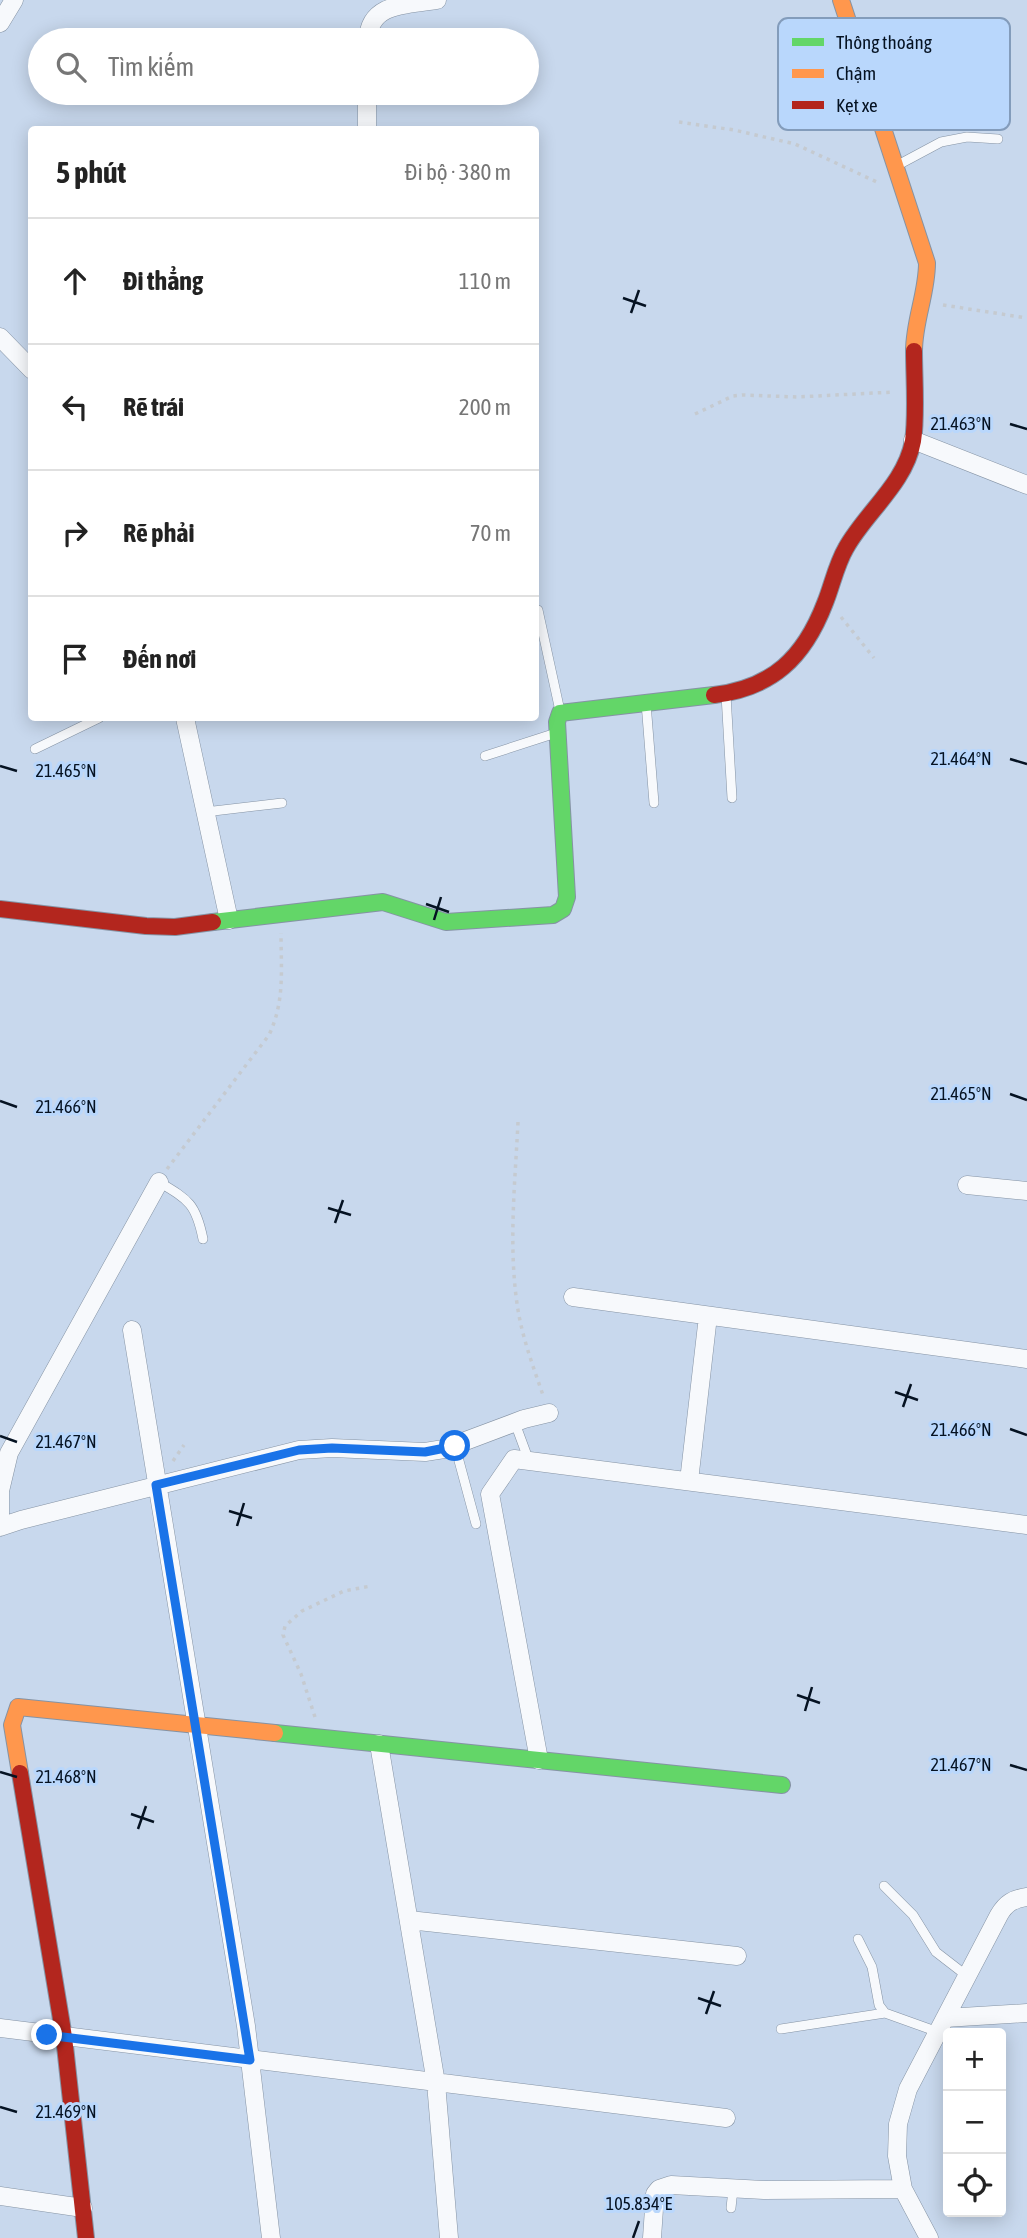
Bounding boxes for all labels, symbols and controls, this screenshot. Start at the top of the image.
legend [778,18,1010,130]
search box [28,28,539,105]
text: Thông thoáng [836,31,933,53]
icon: search [52,48,90,86]
text: Tìm kiếm [108,52,194,82]
text: Chậm [836,62,876,84]
text: Kẹt xe [836,94,878,116]
text: 5 phút [56,155,126,189]
text: Đi bộ · 380 m [405,159,511,185]
icon: ahead [56,262,94,300]
text: Đi thẳng [123,266,203,296]
text: 110 m [459,268,511,294]
icon: left [56,388,94,426]
text: Rẽ trái [123,392,184,422]
text: 200 m [459,394,511,420]
text: 21.463°N [930,413,992,434]
icon: right [56,514,94,552]
text: Rẽ phải [123,518,194,548]
text: 70 m [470,520,511,546]
icon: arrive [56,640,94,678]
text: Đến nơi [123,644,196,674]
text: 21.464°N [930,748,992,769]
text: 21.465°N [35,760,97,781]
text: 21.465°N [930,1083,992,1104]
text: 21.466°N [35,1096,97,1117]
text: 21.466°N [930,1419,992,1440]
route start [439,1430,470,1461]
text: 21.467°N [35,1431,97,1452]
text: 21.467°N [930,1754,992,1775]
text: 21.468°N [35,1766,97,1787]
route end [31,2019,62,2050]
map controls [943,2028,1006,2217]
button: + [943,2028,1006,2091]
button: − [943,2091,1006,2154]
text: 21.469°N [35,2101,97,2122]
button: locate [943,2154,1006,2217]
text: 105.834°E [606,2193,673,2214]

